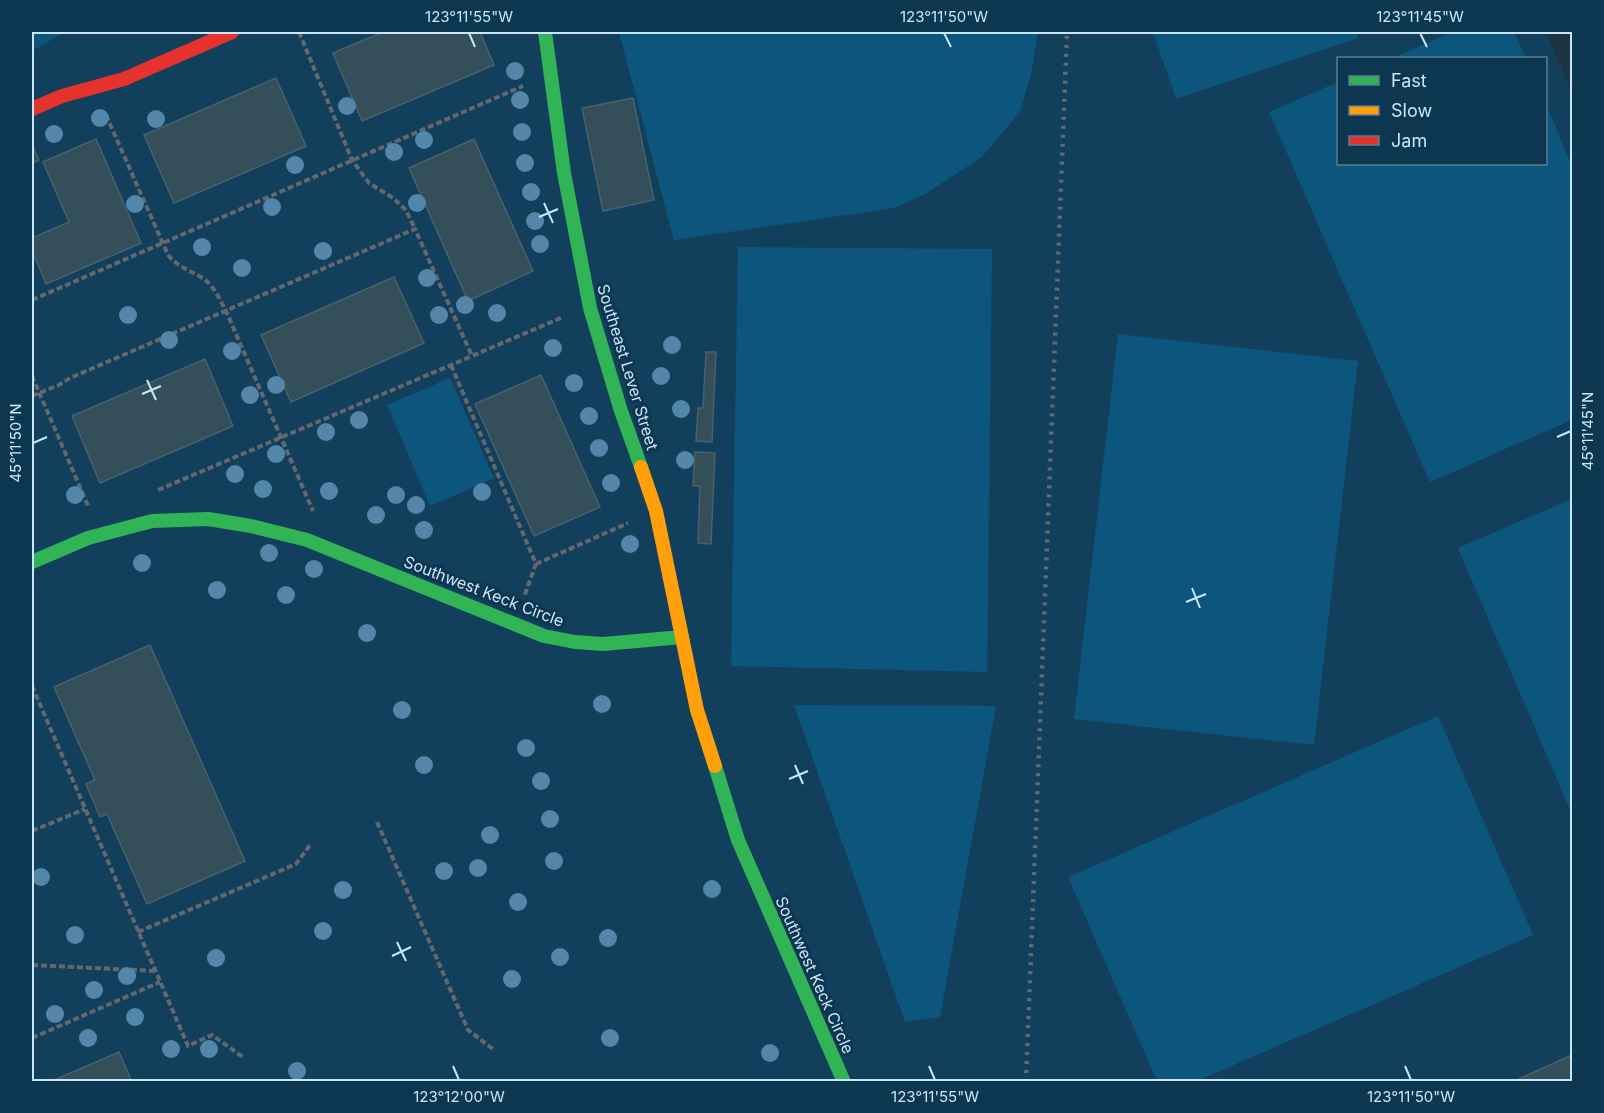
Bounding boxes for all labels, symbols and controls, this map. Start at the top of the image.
text: 123°11'55"W [425,7,513,26]
text: 123°11'50"W [900,7,988,26]
text: 123°11'45"W [1376,7,1464,26]
legend [1337,57,1547,165]
text: Fast [1391,70,1427,91]
text: Slow [1391,100,1432,121]
text: Jam [1391,130,1427,151]
street label: Southeast Lever Street [593,282,663,452]
text: 45°11'45"N [1578,392,1597,470]
text: 45°11'50"N [6,403,25,483]
street label: Southwest Keck Circle [401,551,567,631]
street label: Southwest Keck Circle [771,893,859,1057]
text: 123°12'00"W [413,1087,505,1106]
text: 123°11'55"W [891,1087,979,1106]
text: 123°11'50"W [1367,1087,1455,1106]

